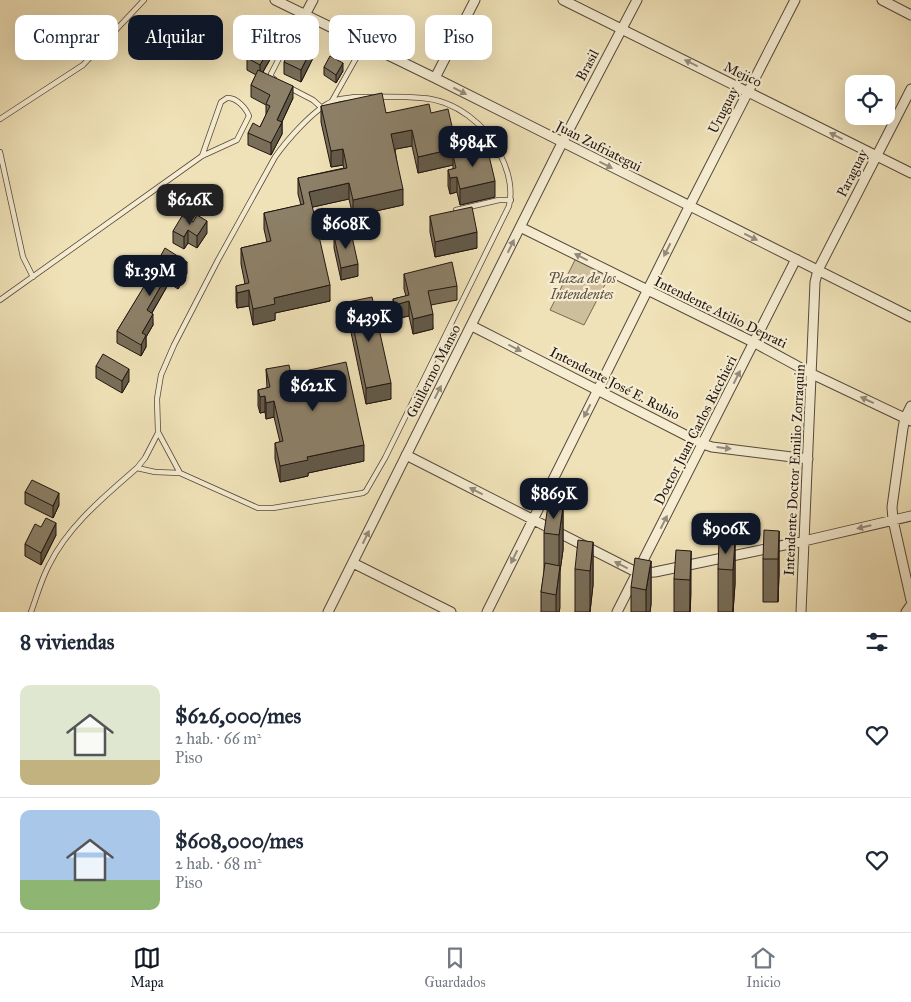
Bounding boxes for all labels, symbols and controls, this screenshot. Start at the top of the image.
chip: Comprar [15,15,118,60]
chip: Alquilar [128,15,223,60]
chip: Filtros [233,15,319,60]
chip: Nuevo [329,15,415,60]
chip: Piso [425,15,492,60]
street label: Brasil [572,46,603,84]
street label: Mejico [721,58,765,91]
one-way arrow [684,59,698,67]
map controls [845,75,895,125]
button: locate [845,75,895,125]
street label: Uruguay [705,84,743,136]
one-way arrow [453,87,467,95]
street label: Juan Zufriategui [551,117,645,176]
pin: $984K [438,126,508,168]
text: $984K [450,132,496,151]
one-way arrow [829,132,843,140]
street label: Paraguay [833,146,872,200]
one-way arrow [599,161,613,169]
pin: $626K [155,184,225,226]
text: $626K [167,190,213,209]
pin: $608K [311,208,381,250]
text: $608K [323,214,369,233]
one-way arrow [744,233,758,241]
one-way arrow [507,239,515,253]
one-way arrow [663,243,671,257]
one-way arrow [573,253,588,261]
pin: $1.39M [109,254,191,297]
text: $1.39M [125,261,175,280]
park label: Plaza de los Intendentes [548,270,617,303]
street label: Intendente Atilio Deprati [652,273,790,352]
pin: $439K [334,300,404,343]
text: $439K [347,307,391,326]
street label: Guillermo Manso [403,322,464,421]
street label: Intendente José E. Rubio [547,343,683,424]
one-way arrow [508,344,523,352]
street label: Doctor Juan Carlos Ricchieri [650,353,742,508]
street label: Intendente Doctor Emilio Zorraquin [780,363,810,576]
pin: $622K [278,370,348,412]
one-way arrow [733,370,741,384]
text: $622K [291,376,335,395]
one-way arrow [434,385,442,399]
one-way arrow [860,395,874,403]
one-way arrow [583,404,591,419]
one-way arrow [717,444,733,452]
pin: $869K [519,478,589,520]
text: $869K [531,484,577,503]
one-way arrow [468,487,483,495]
pin: $906K [691,512,761,555]
one-way arrow [660,515,668,529]
text: $906K [702,519,750,538]
one-way arrow [856,523,871,531]
one-way arrow [362,530,370,544]
one-way arrow [510,549,518,564]
one-way arrow [613,561,628,569]
icon: filters [863,628,891,656]
text: 8 viviendas [20,629,114,655]
text: $626,000/mes [175,703,301,729]
icon: home [60,705,120,765]
icon: heart [863,721,891,749]
text: 2 hab. · 66 m² [175,729,261,748]
text: Piso [175,748,203,767]
text: $608,000/mes [175,828,303,854]
icon: home [60,830,120,890]
icon: heart [863,846,891,874]
text: 2 hab. · 68 m² [175,854,262,873]
text: Piso [175,873,203,892]
tab: Mapa [130,944,164,991]
tab: Guardados [425,944,486,991]
tab: Inicio [746,944,781,991]

